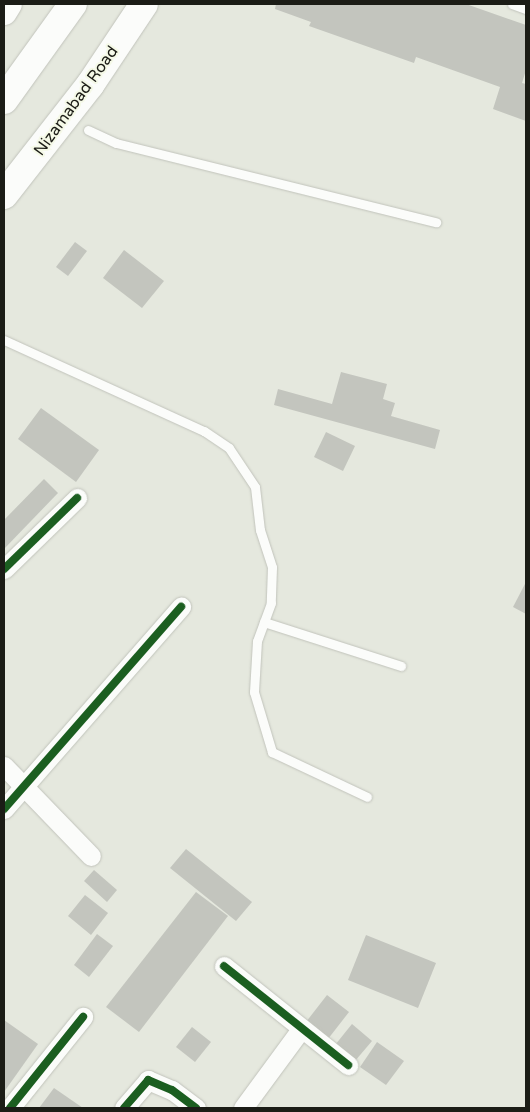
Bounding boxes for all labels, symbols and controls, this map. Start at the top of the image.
street label: Nizamabad Road [30,42,122,160]

